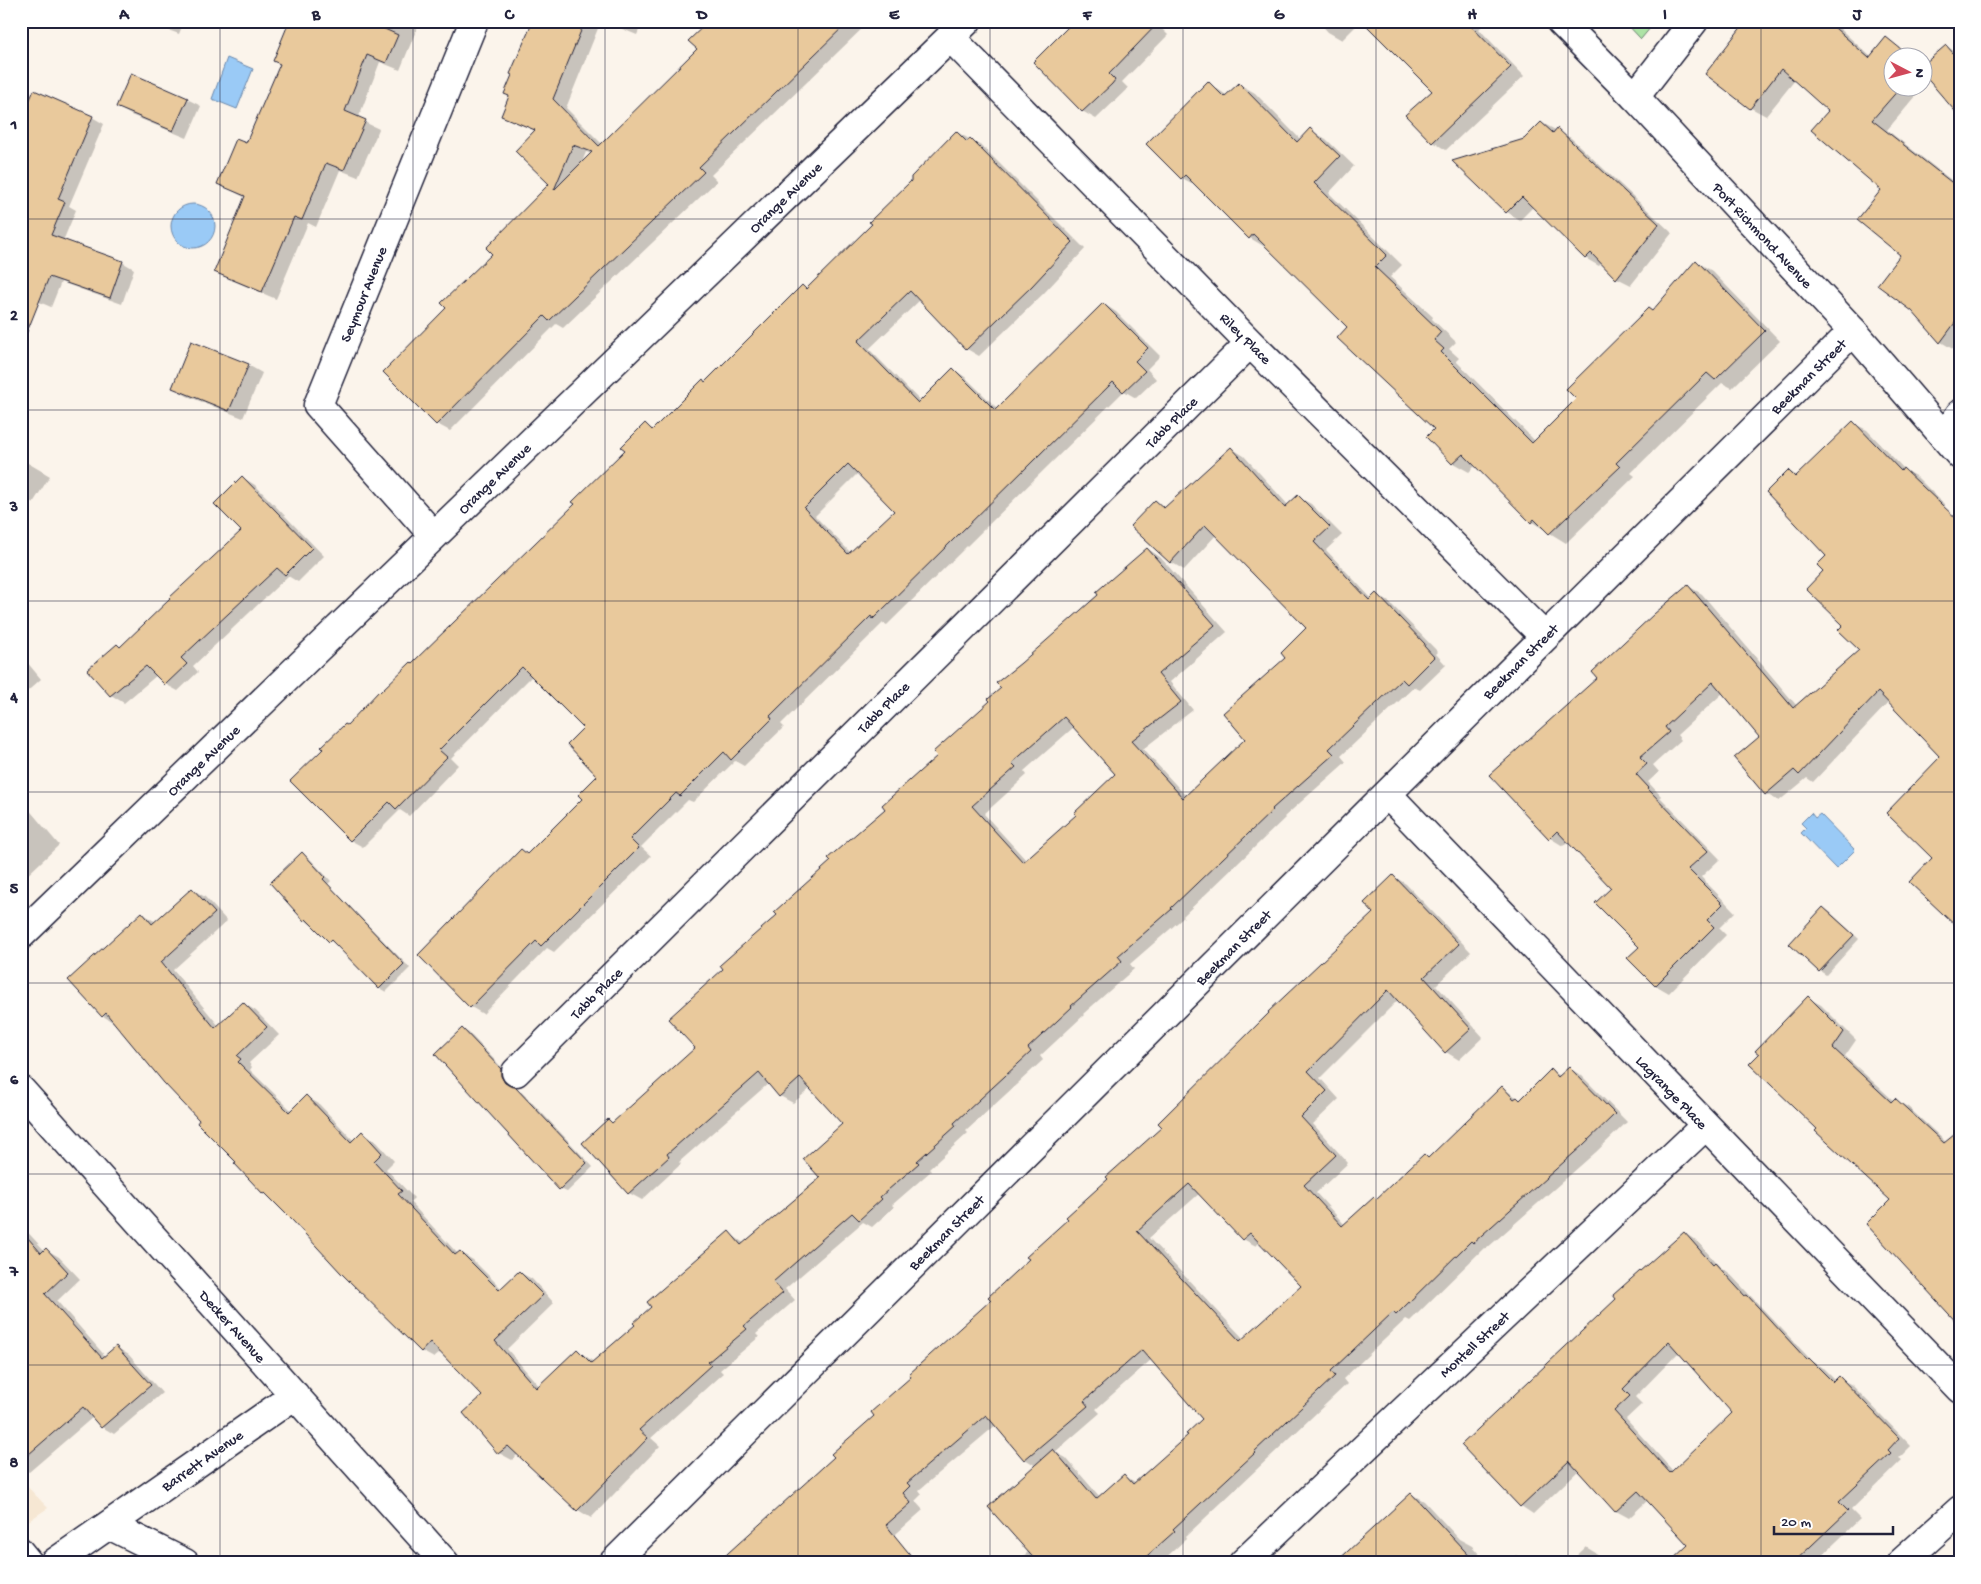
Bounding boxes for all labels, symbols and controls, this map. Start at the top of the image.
text: A [118,7,130,26]
text: B [311,7,321,26]
text: C [504,7,515,26]
text: D [695,7,708,26]
text: E [889,7,900,26]
text: F [1082,7,1093,26]
text: G [1274,7,1285,26]
text: H [1467,7,1477,26]
text: I [1663,7,1667,26]
text: J [1852,7,1863,26]
north arrow [1884,48,1934,98]
text: N [1910,68,1927,79]
text: 1 [10,117,17,136]
street label: Orange Avenue [746,159,827,238]
street label: Port Richmond Avenue [1707,179,1815,293]
street label: Seymour Avenue [337,244,392,345]
text: 2 [10,308,18,327]
street label: Riley Place [1215,310,1274,369]
street label: Beekman Street [1767,335,1852,420]
street label: Tabb Place [1142,393,1202,454]
street label: Orange Avenue [455,440,536,519]
text: 3 [9,499,18,518]
street label: Beekman Street [1479,620,1564,705]
street label: Tabb Place [854,678,914,739]
text: 4 [9,690,18,709]
street label: Orange Avenue [164,722,245,801]
text: 5 [10,881,19,900]
street label: Beekman Street [1192,906,1277,991]
street label: Tabb Place [567,964,627,1025]
street label: Lagrange Place [1631,1053,1710,1134]
text: 6 [10,1072,19,1091]
street label: Beekman Street [905,1191,990,1276]
text: 7 [9,1264,19,1283]
street label: Decker Avenue [194,1287,269,1367]
street label: Montell Street [1437,1307,1516,1383]
street label: Barrett Avenue [158,1427,248,1497]
text: 8 [10,1455,19,1474]
scale bar [1774,1504,1892,1536]
text: 20 m [1781,1514,1811,1532]

